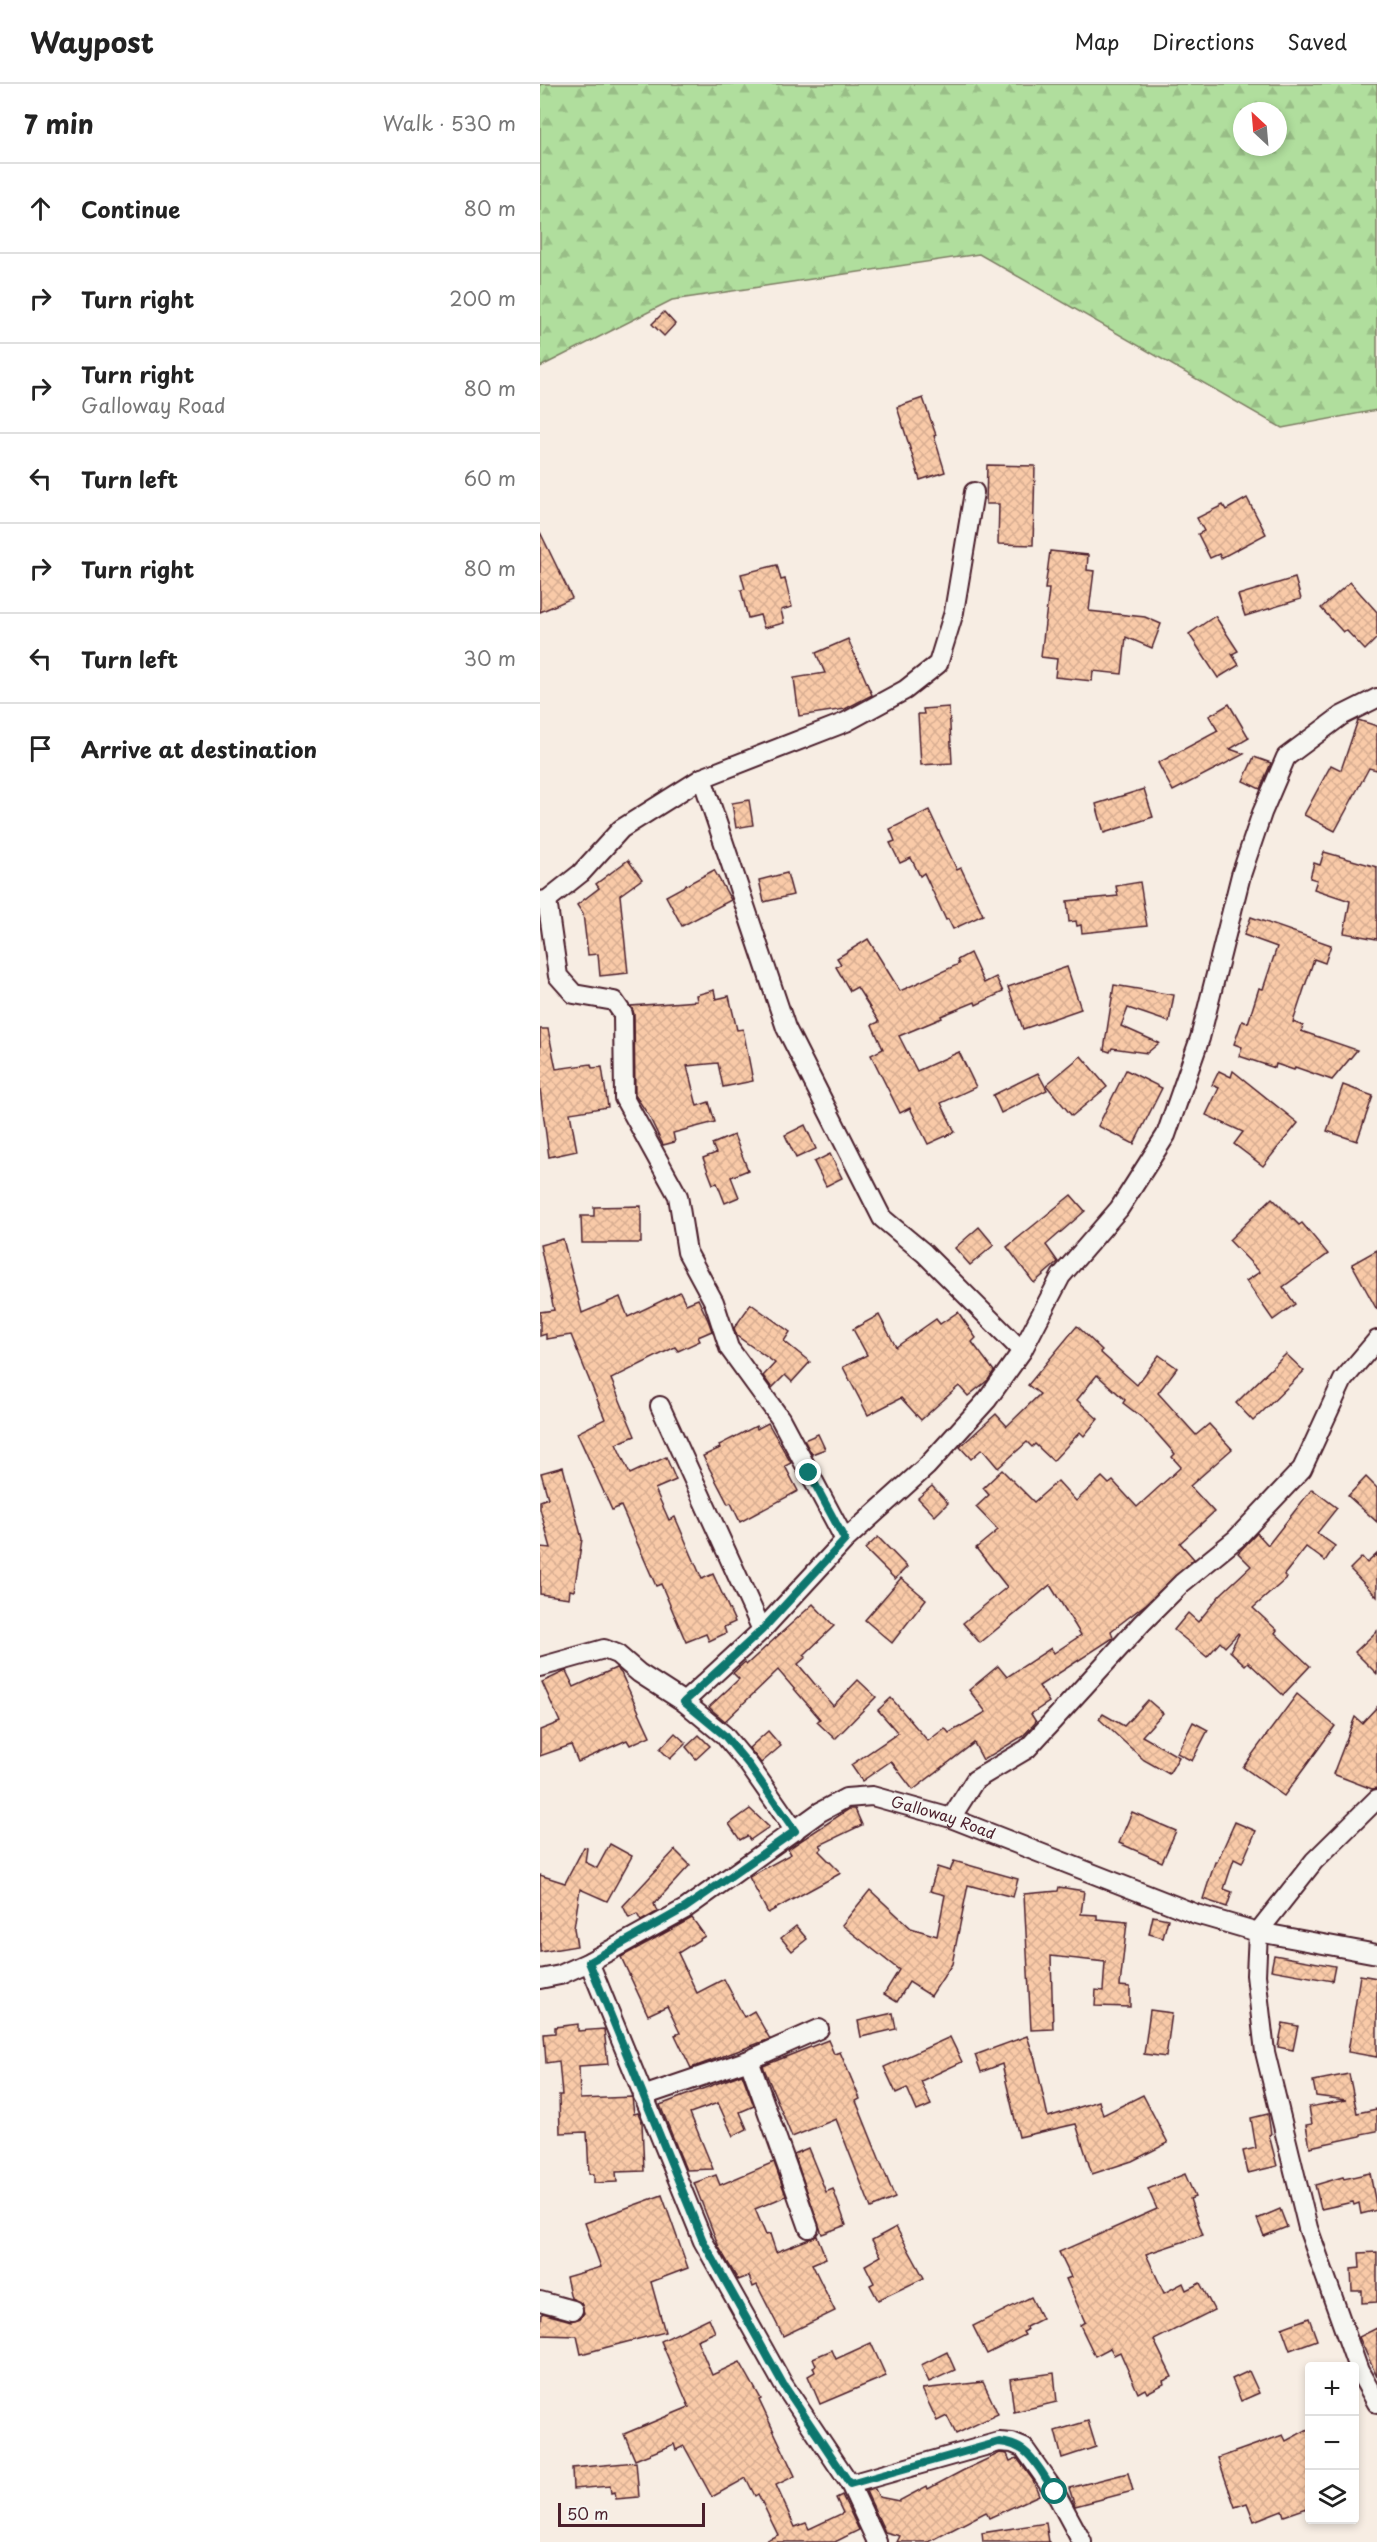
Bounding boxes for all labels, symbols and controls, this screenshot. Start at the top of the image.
text: Waypost [30,20,154,63]
text: Map [1074,25,1119,57]
text: Directions [1152,25,1254,57]
text: Saved [1287,25,1347,57]
north arrow [1233,102,1287,156]
text: 7 min [24,104,94,143]
text: Walk · 530 m [383,108,516,138]
icon: ahead [24,192,57,225]
text: Continue [81,192,180,225]
text: 80 m [464,193,516,223]
icon: right [24,282,57,315]
text: Turn right [81,282,194,315]
text: 200 m [449,283,516,313]
text: Turn right [81,357,194,390]
icon: right [24,372,57,405]
text: 80 m [464,373,516,403]
text: Galloway Road [81,390,226,420]
icon: left [24,462,57,495]
text: Turn left [81,462,178,495]
text: 60 m [464,463,516,493]
icon: right [24,552,57,585]
text: Turn right [81,552,194,585]
text: 80 m [464,553,516,583]
icon: left [24,642,57,675]
text: Turn left [81,642,178,675]
text: 30 m [463,643,516,673]
icon: arrive [24,732,57,765]
text: Arrive at destination [81,732,317,765]
route end [795,1459,821,1485]
street label: Galloway Road [889,1789,999,1844]
map controls [1305,2362,1359,2524]
button: + [1305,2362,1359,2416]
button: − [1305,2416,1359,2470]
button: layers [1305,2470,1359,2524]
route start [1041,2478,1067,2504]
scale bar [558,2500,705,2528]
text: 50 m [567,2501,608,2525]

